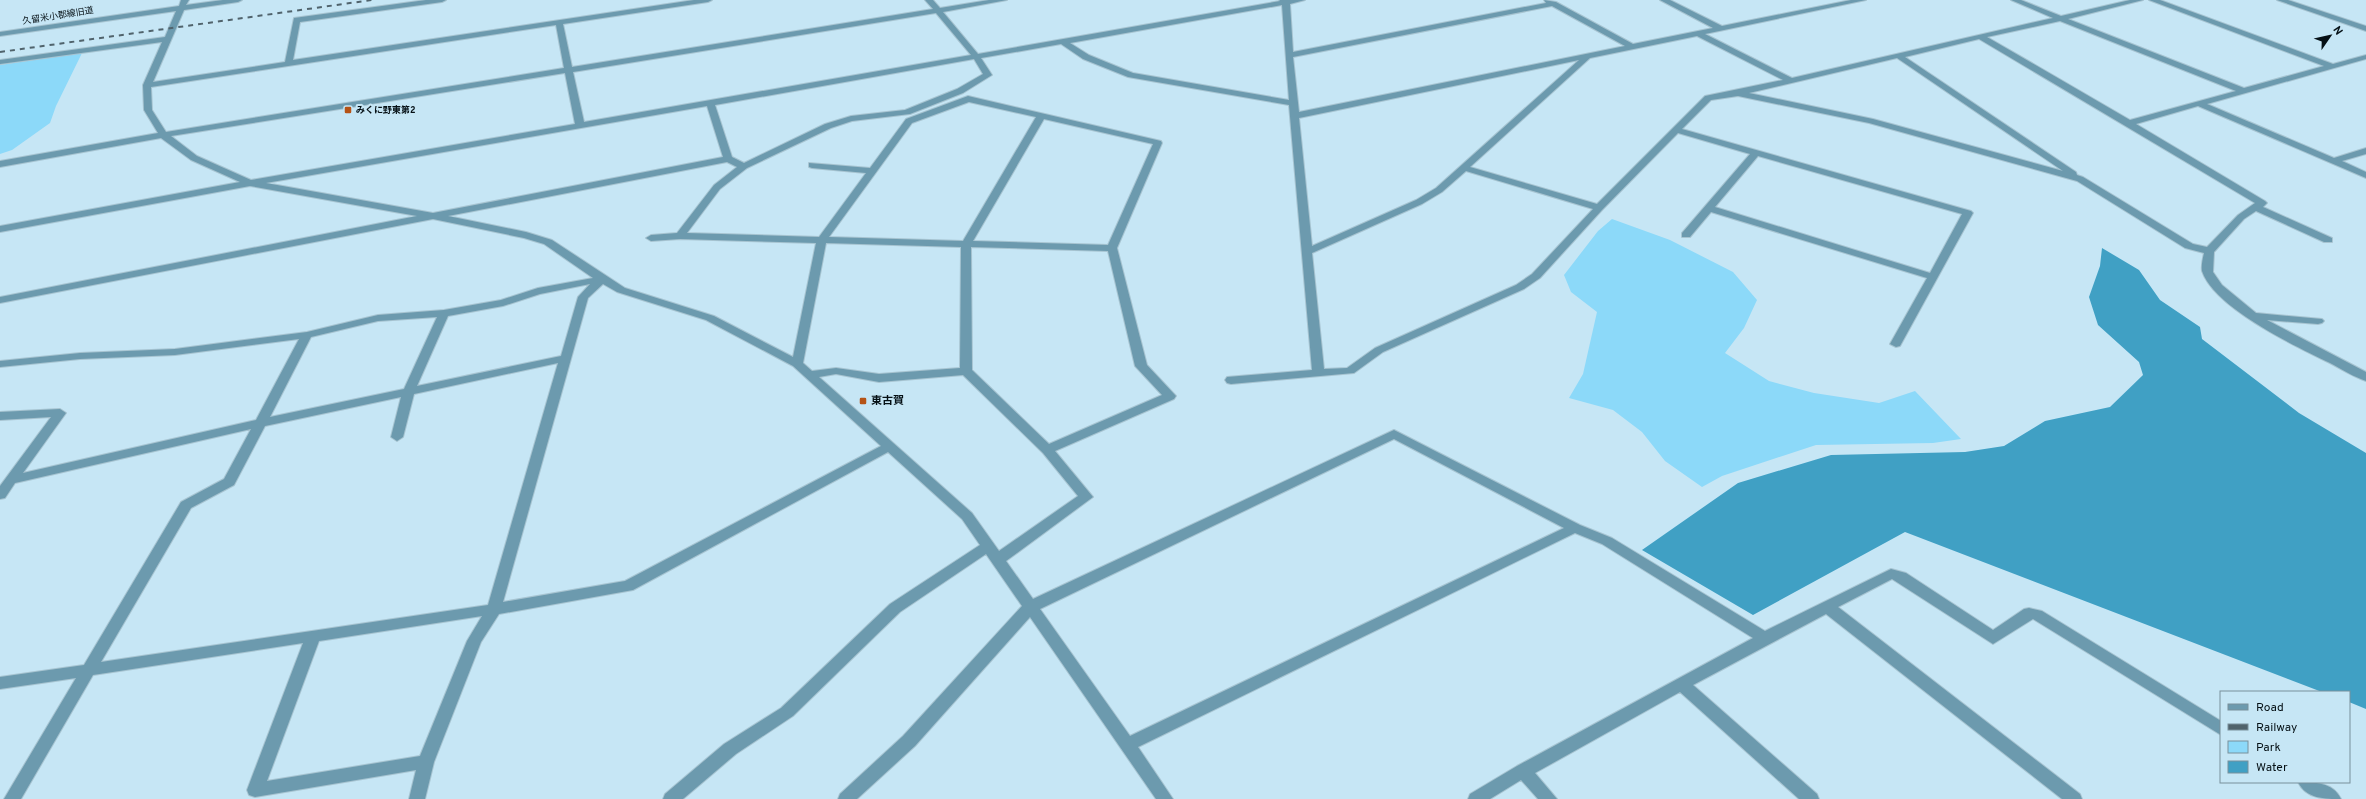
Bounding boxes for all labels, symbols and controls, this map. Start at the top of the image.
street label: 久留米小郡線旧道 [22,5,94,27]
north arrow [2310,16,2350,56]
text: N [2329,24,2345,38]
marker: みくに野東第2 [343,105,353,115]
place label: みくに野東第2 [356,105,416,116]
place label: 東古賀 [871,394,904,408]
marker: 東古賀 [858,396,868,406]
legend [2220,691,2350,783]
text: Road [2256,700,2284,716]
text: Railway [2256,720,2297,736]
text: Park [2256,740,2281,756]
text: Water [2256,760,2288,776]

